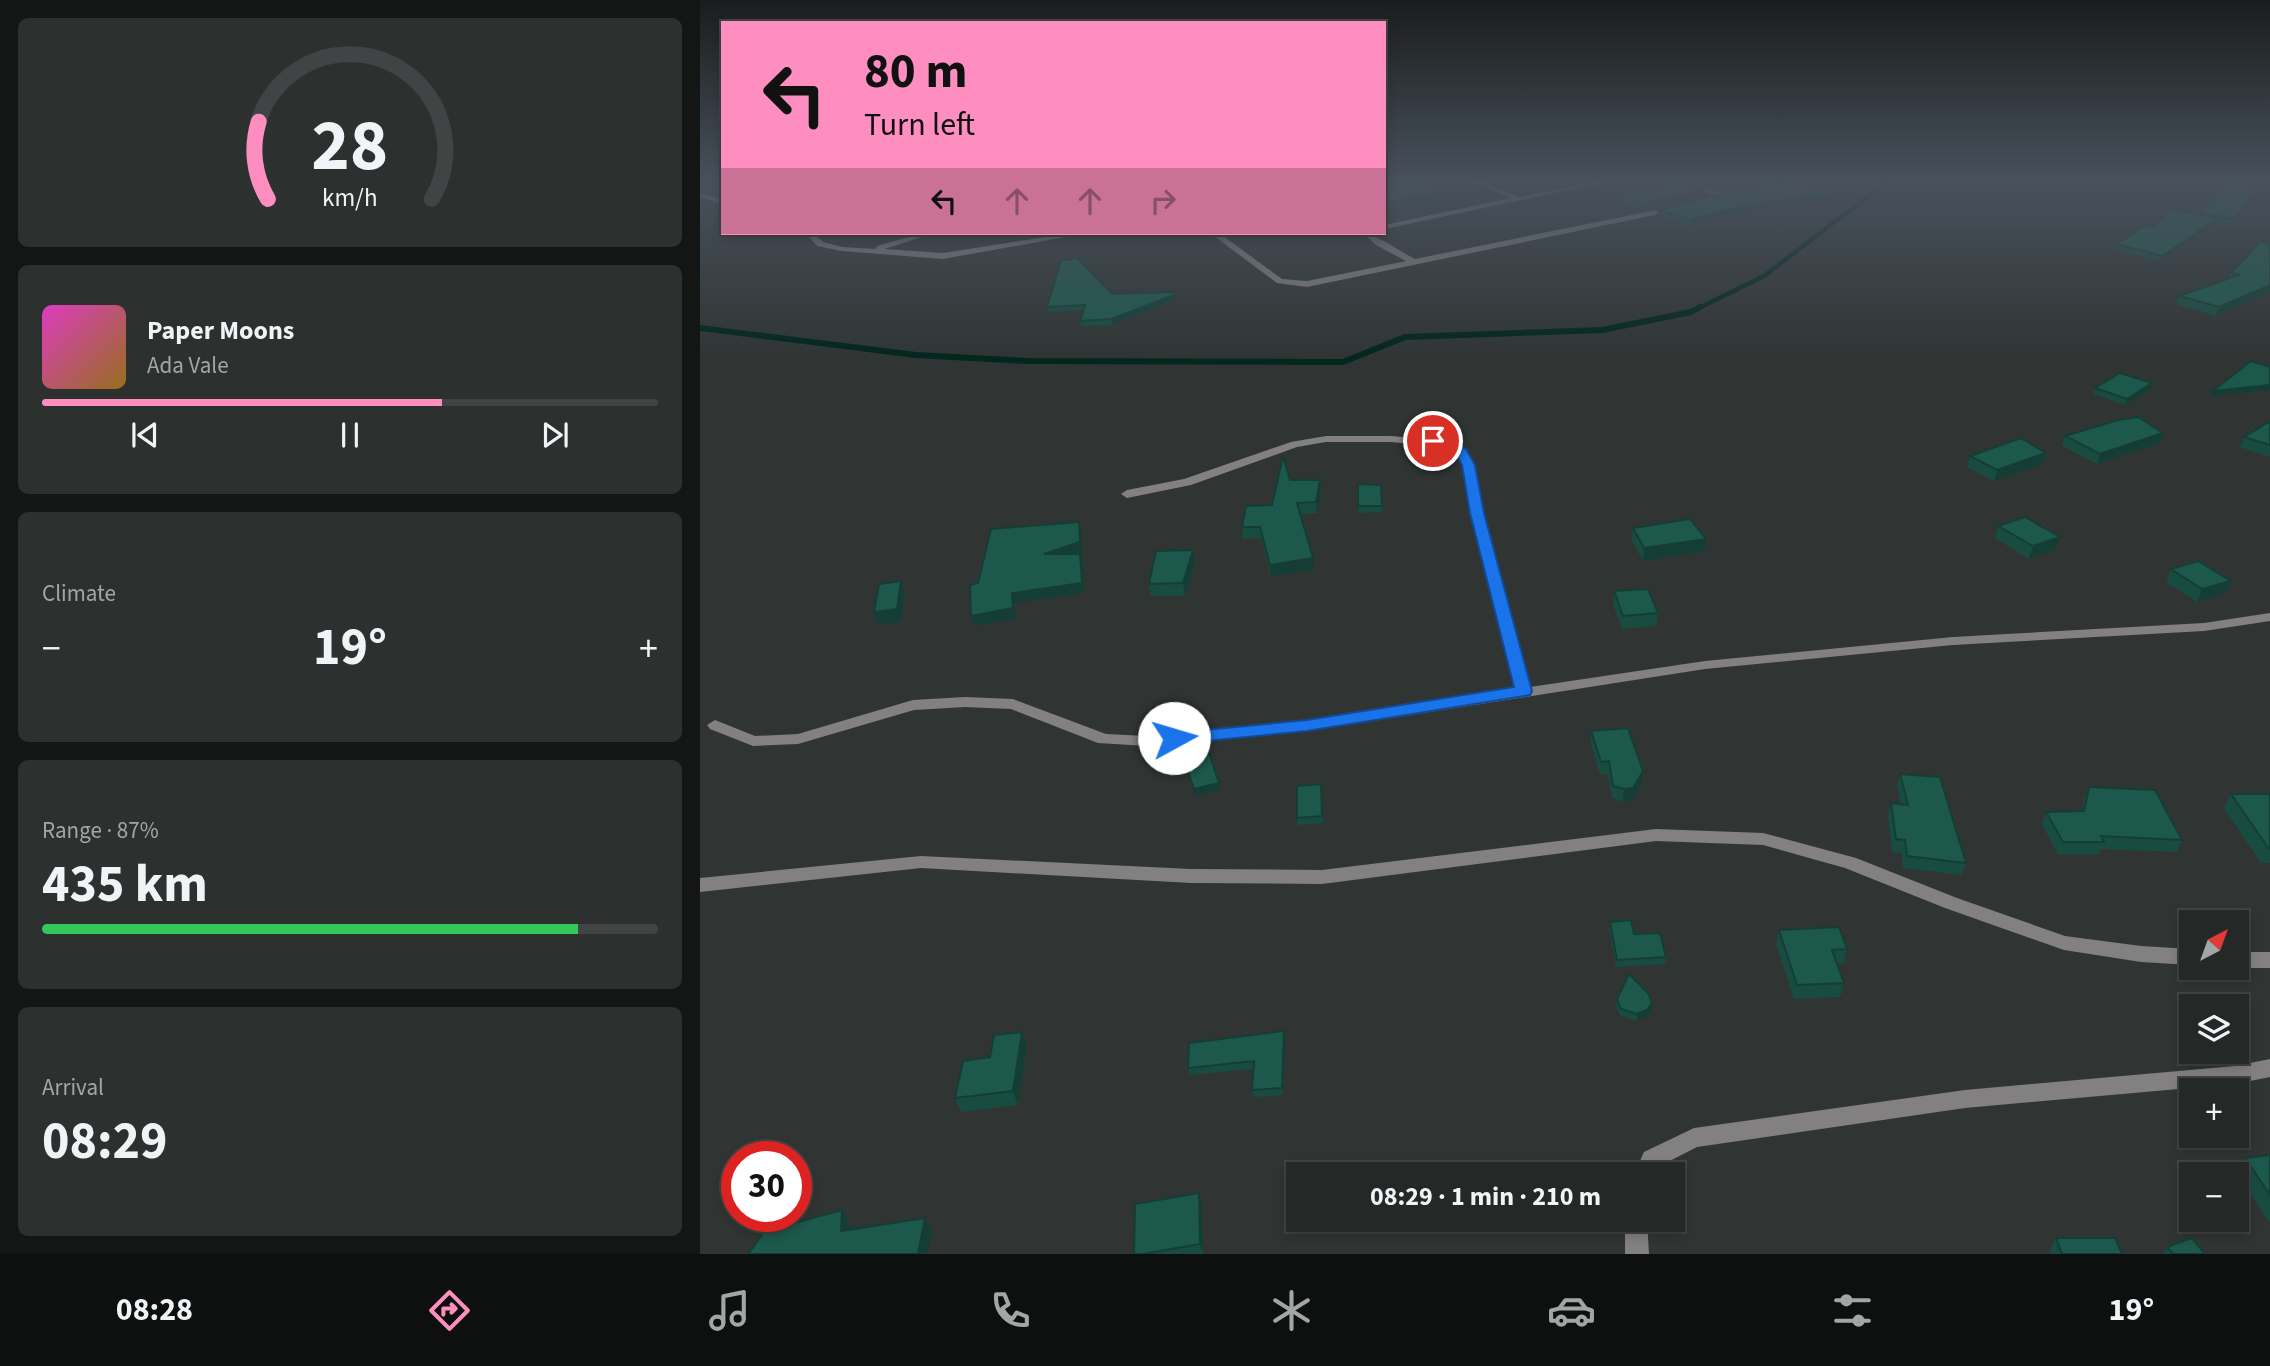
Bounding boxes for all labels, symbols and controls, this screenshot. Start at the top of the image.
text: 80 m [864,37,968,107]
icon: left [749,49,840,140]
text: 28 [312,94,388,198]
text: Turn left [864,102,975,148]
text: km/h [322,179,378,215]
icon: left [925,182,963,220]
icon: ahead [998,182,1036,220]
icon: ahead [1071,182,1109,220]
icon: right [1144,182,1182,220]
text: Paper Moons [147,312,294,349]
text: Ada Vale [147,349,229,382]
pin [1403,411,1463,471]
icon: previous [126,416,164,454]
icon: pause [331,416,369,454]
icon: next [536,416,574,454]
icon: arrive [1414,422,1452,460]
text: Climate [42,577,116,610]
text: 19° [313,611,387,685]
text: − [42,622,61,676]
text: + [639,622,658,676]
position arrow [1137,701,1211,775]
text: Range · 87% [42,814,159,847]
text: 435 km [42,848,208,922]
north arrow [2179,910,2249,980]
map controls [2179,910,2249,1232]
button: layers [2179,994,2249,1064]
text: Arrival [42,1071,104,1104]
button: + [2179,1078,2249,1148]
text: 08:29 [42,1105,167,1179]
speed limit sign: 30 [721,1141,812,1232]
button: − [2179,1162,2249,1232]
text: 08:29 · 1 min · 210 m [1370,1178,1601,1215]
icon: directions [425,1286,474,1335]
icon: music [705,1286,754,1335]
icon: phone [986,1286,1035,1335]
icon: climate [1267,1286,1316,1335]
icon: car [1547,1286,1596,1335]
icon: filters [1828,1286,1877,1335]
text: 08:28 [116,1287,193,1333]
text: 19° [2109,1287,2154,1333]

